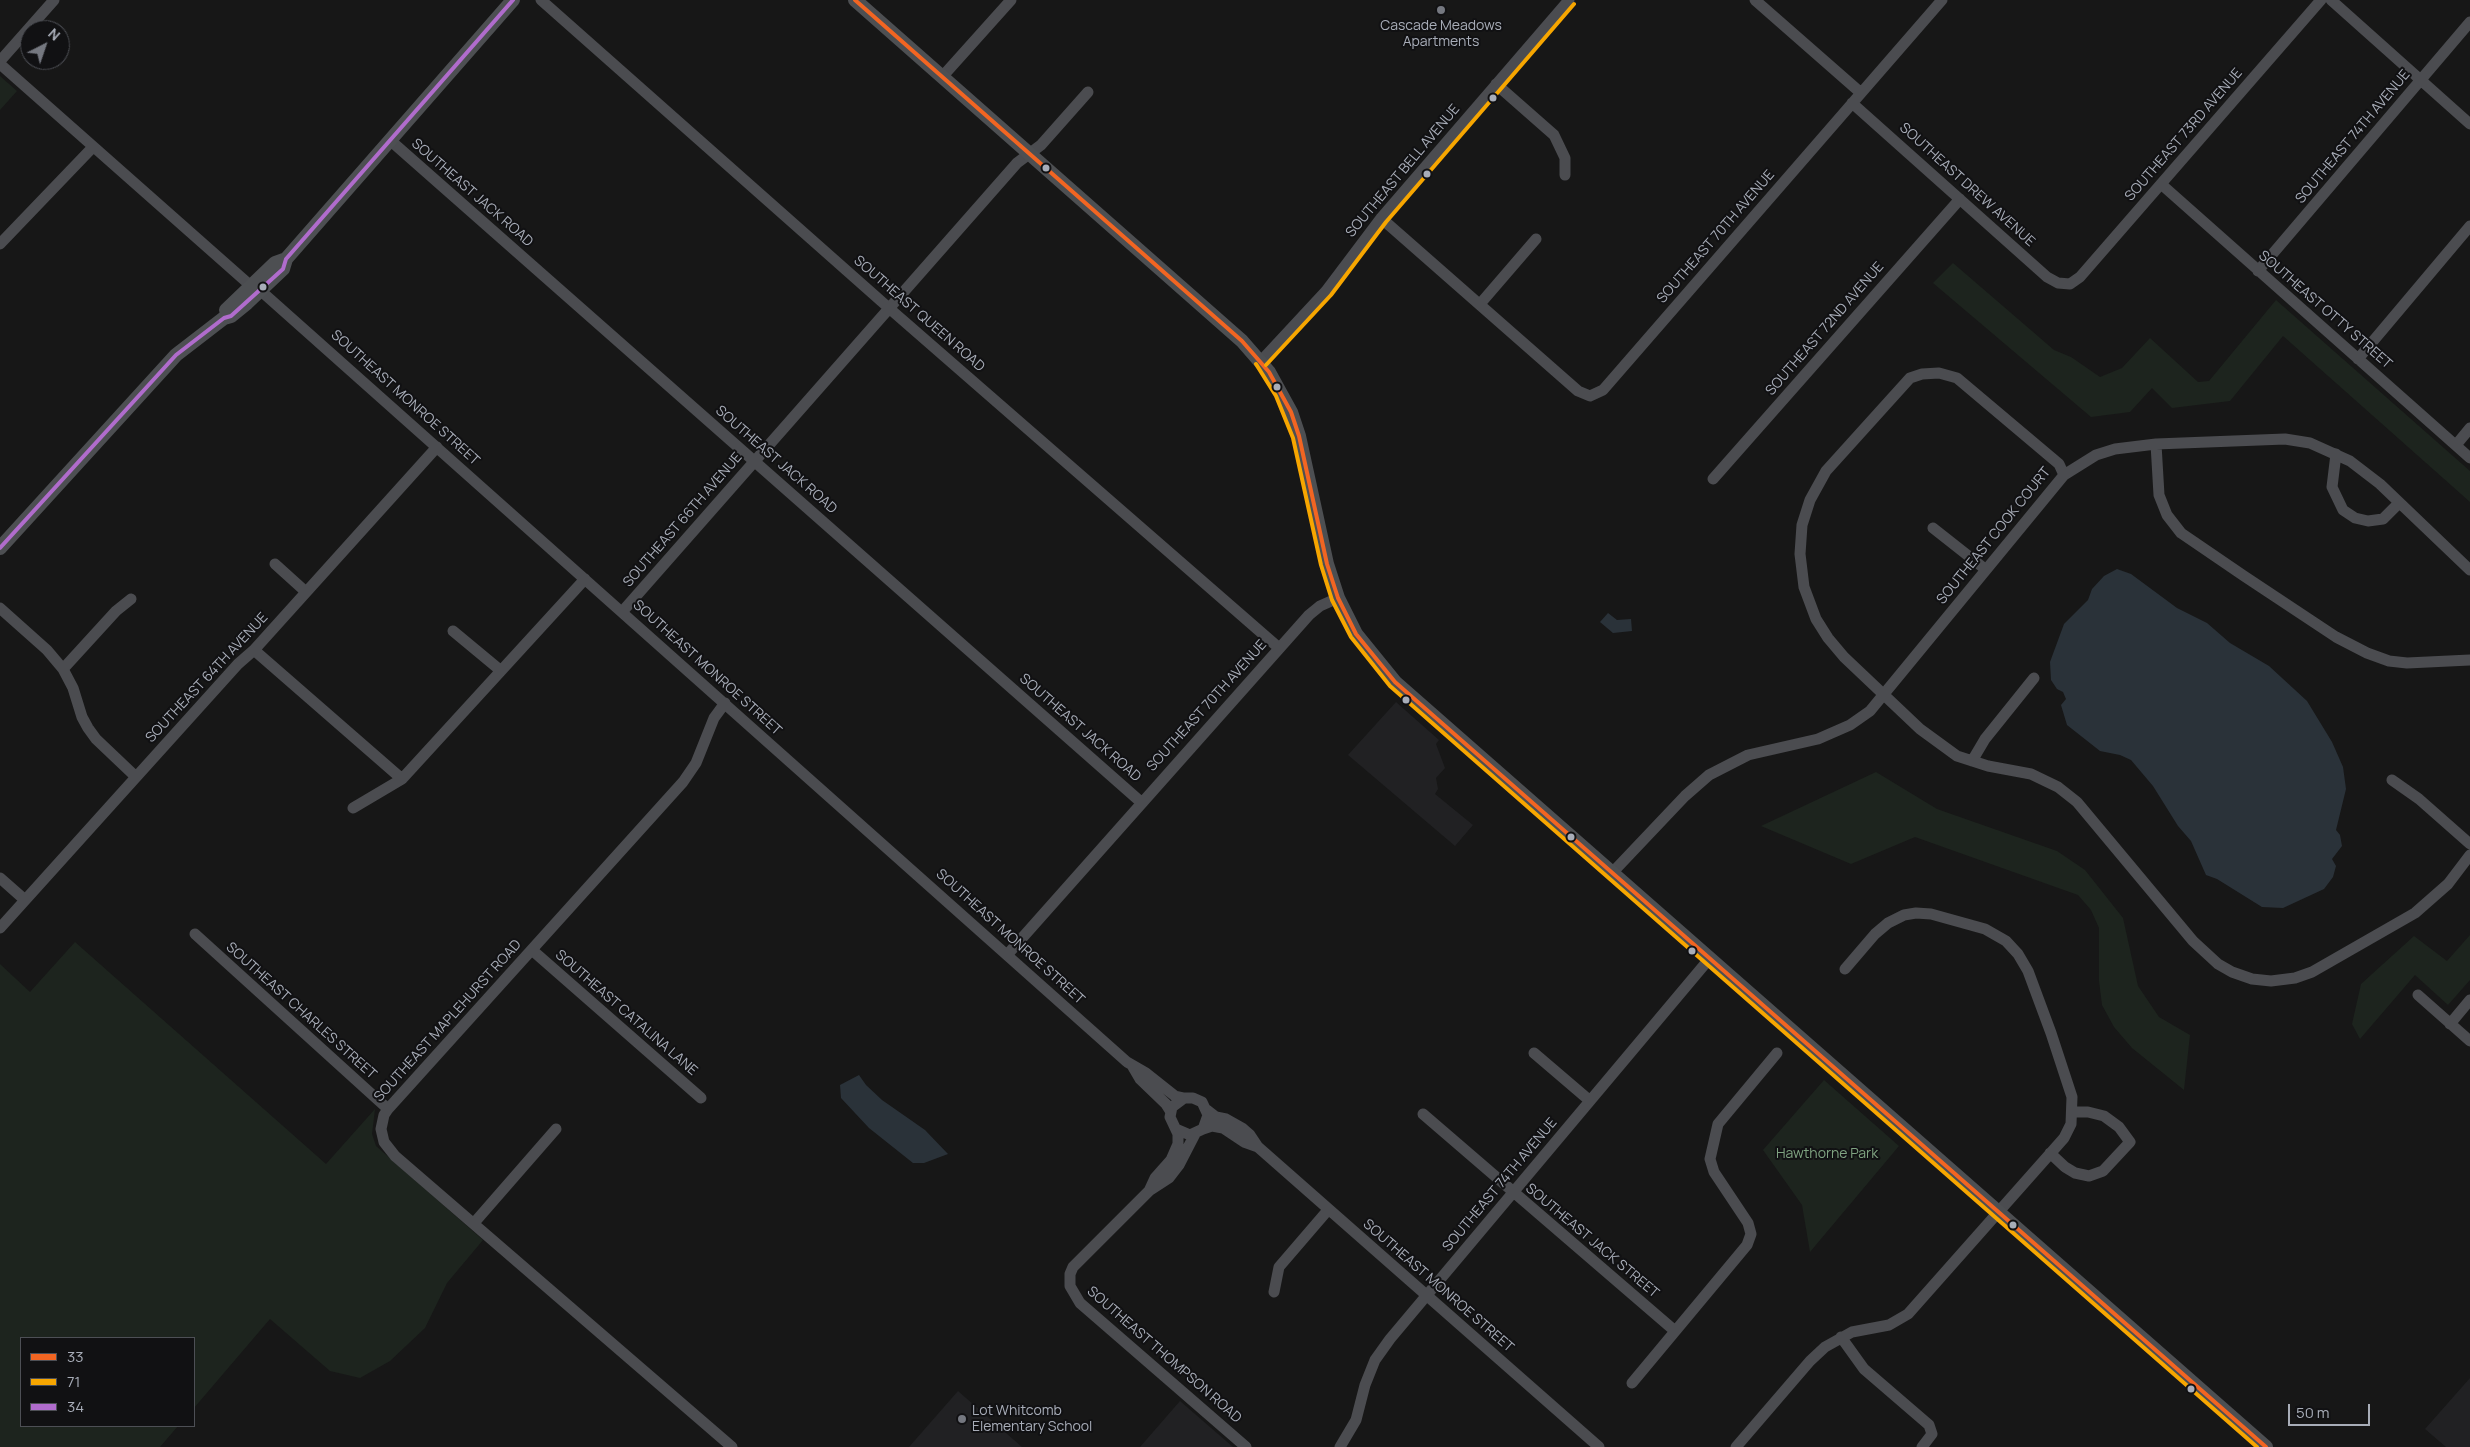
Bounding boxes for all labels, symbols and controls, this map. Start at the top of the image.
marker: Cascade Meadows Apartments [1435,4,1447,16]
place label: Cascade Meadows Apartments [1380,18,1502,50]
north arrow [20,20,70,70]
text: N [44,24,65,45]
street label: SOUTHEAST 73RD AVENUE [2122,65,2246,205]
street label: SOUTHEAST 74TH AVENUE [2292,67,2414,207]
unlabelled marker [1488,93,1498,103]
street label: SOUTHEAST BELL AVENUE [1342,101,1464,241]
street label: SOUTHEAST DREW AVENUE [1896,120,2038,250]
street label: SOUTHEAST JACK ROAD [408,136,536,250]
unlabelled marker [1041,163,1051,173]
street label: SOUTHEAST 70TH AVENUE [1654,167,1778,307]
unlabelled marker [1422,169,1432,179]
street label: SOUTHEAST OTTY STREET [2255,247,2395,373]
street label: SOUTHEAST QUEEN ROAD [850,253,988,375]
street label: SOUTHEAST 72ND AVENUE [1762,259,1888,399]
unlabelled marker [258,282,268,292]
street label: SOUTHEAST MONROE STREET [327,327,483,469]
unlabelled marker [1272,382,1282,392]
street label: SOUTHEAST JACK ROAD [712,403,840,517]
street label: SOUTHEAST 66TH AVENUE [620,449,746,591]
street label: SOUTHEAST COOK COURT [1934,464,2054,608]
street label: SOUTHEAST MONROE STREET [629,597,785,739]
street label: SOUTHEAST 64TH AVENUE [142,610,272,746]
street label: SOUTHEAST 70TH AVENUE [1144,637,1270,775]
street label: SOUTHEAST JACK ROAD [1016,671,1144,785]
unlabelled marker [1401,695,1411,705]
unlabelled marker [1566,832,1576,842]
street label: SOUTHEAST MONROE STREET [932,866,1088,1008]
street label: SOUTHEAST MAPLEHURST ROAD [371,937,525,1105]
street label: SOUTHEAST CHARLES STREET [222,939,380,1083]
unlabelled marker [1687,946,1697,956]
street label: SOUTHEAST CATALINA LANE [551,947,701,1079]
street label: SOUTHEAST 74TH AVENUE [1439,1115,1561,1255]
park label: Hawthorne Park [1776,1146,1878,1162]
street label: SOUTHEAST JACK STREET [1522,1180,1662,1302]
street label: SOUTHEAST MONROE STREET [1359,1216,1517,1356]
unlabelled marker [2008,1220,2018,1230]
street label: SOUTHEAST THOMPSON ROAD [1083,1283,1245,1427]
legend [20,1337,195,1427]
text: 33 [67,1346,84,1367]
text: 71 [67,1371,80,1392]
unlabelled marker [2186,1384,2196,1394]
scale bar [2290,1394,2372,1426]
text: 34 [67,1396,84,1417]
text: 50 m [2296,1402,2330,1423]
place label: Lot Whitcomb Elementary School [972,1403,1092,1435]
marker: Lot Whitcomb Elementary School [956,1413,968,1425]

